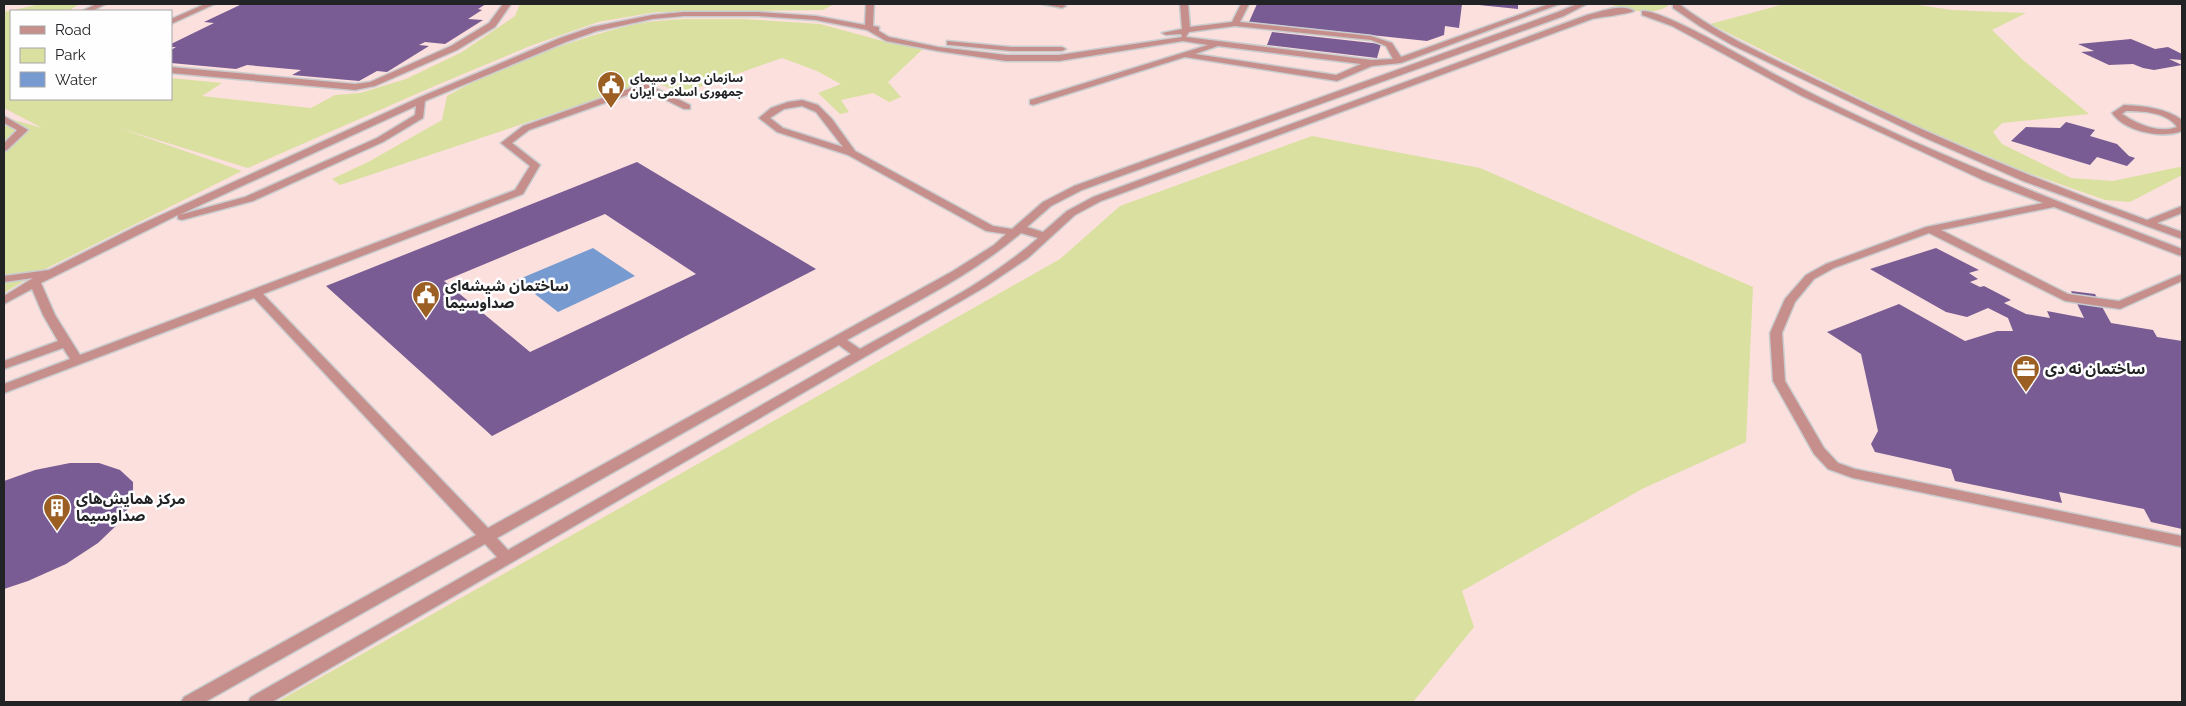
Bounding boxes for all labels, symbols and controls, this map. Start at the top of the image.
legend [10,10,172,100]
text: Road [55,21,91,39]
text: Park [55,46,86,64]
public building icon: سازمان صدا و سیمای جمهوری اسلامی ایران [596,70,626,109]
text: Water [55,71,98,89]
place label: سازمان صدا و سیمای جمهوری اسلامی ایران [630,71,743,99]
place label: ساختمان شیشه‌ای صداوسیما [445,277,569,312]
public building icon: ساختمان شیشه‌ای صداوسیما [411,280,441,319]
office icon: ساختمان نه دی [2011,354,2041,393]
place label: ساختمان نه دی [2045,360,2145,378]
place label: مرکز همایش‌های صداوسیما [76,490,185,525]
building icon: مرکز همایش‌های صداوسیما [42,493,72,532]

